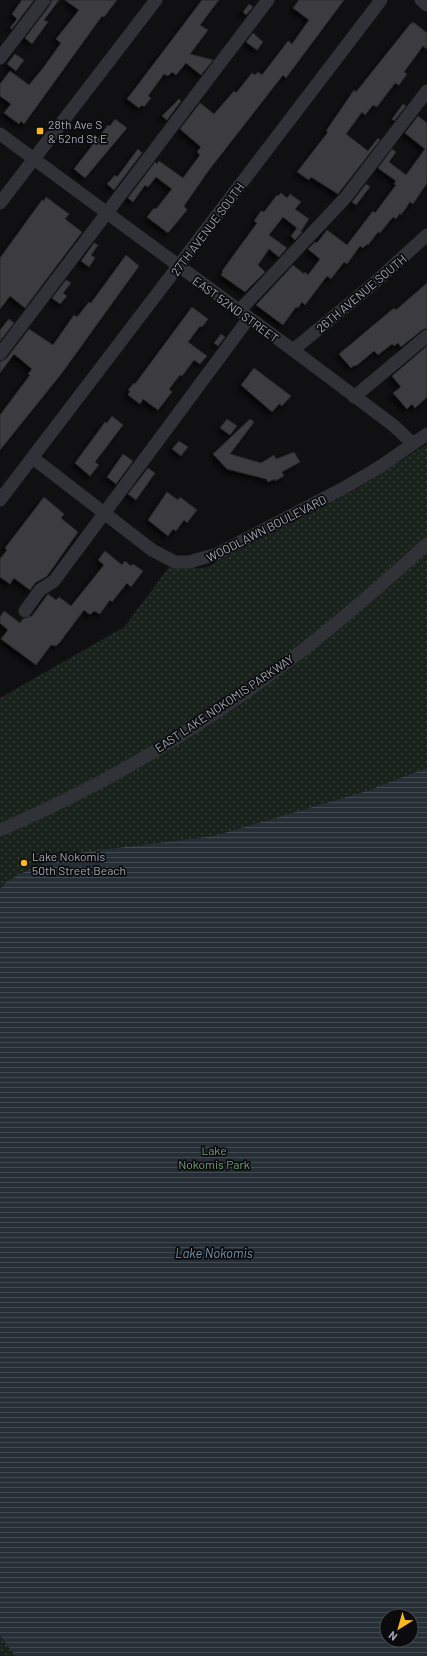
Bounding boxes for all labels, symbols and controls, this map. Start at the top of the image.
place label: 28th Ave S & 52nd St E [48,117,107,145]
marker: 28th Ave S & 52nd St E [35,126,45,136]
street label: 27TH AVENUE SOUTH [168,180,246,278]
street label: 26TH AVENUE SOUTH [313,251,409,335]
street label: EAST 52ND STREET [190,273,282,345]
street label: WOODLAWN BOULEVARD [204,492,328,564]
street label: EAST LAKE NOKOMIS PARKWAY [152,651,296,755]
place label: Lake Nokomis 50th Street Beach [32,849,126,877]
marker: Lake Nokomis 50th Street Beach [19,858,29,868]
park label: Lake Nokomis Park [178,1143,250,1171]
water label: Lake Nokomis [175,1245,253,1261]
north arrow [379,1608,419,1648]
text: N [386,1629,400,1644]

